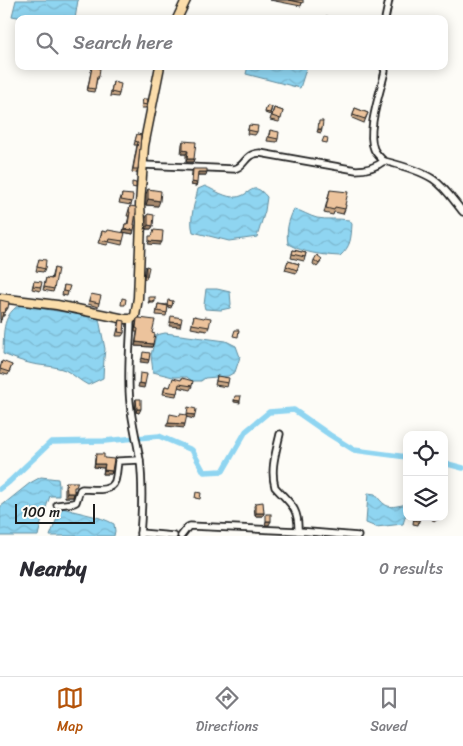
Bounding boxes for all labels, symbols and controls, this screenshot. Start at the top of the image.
search box [15,15,448,70]
text: Search here [73,26,173,59]
icon: search [33,29,61,57]
map controls [403,431,448,521]
button: locate [403,431,448,476]
button: layers [403,476,448,521]
text: 100 m [22,500,60,525]
scale bar [15,501,95,524]
text: Nearby [20,550,86,588]
text: 0 results [379,554,443,583]
tab: Map [56,684,84,739]
tab: Directions [196,684,258,739]
tab: Saved [370,684,407,739]

